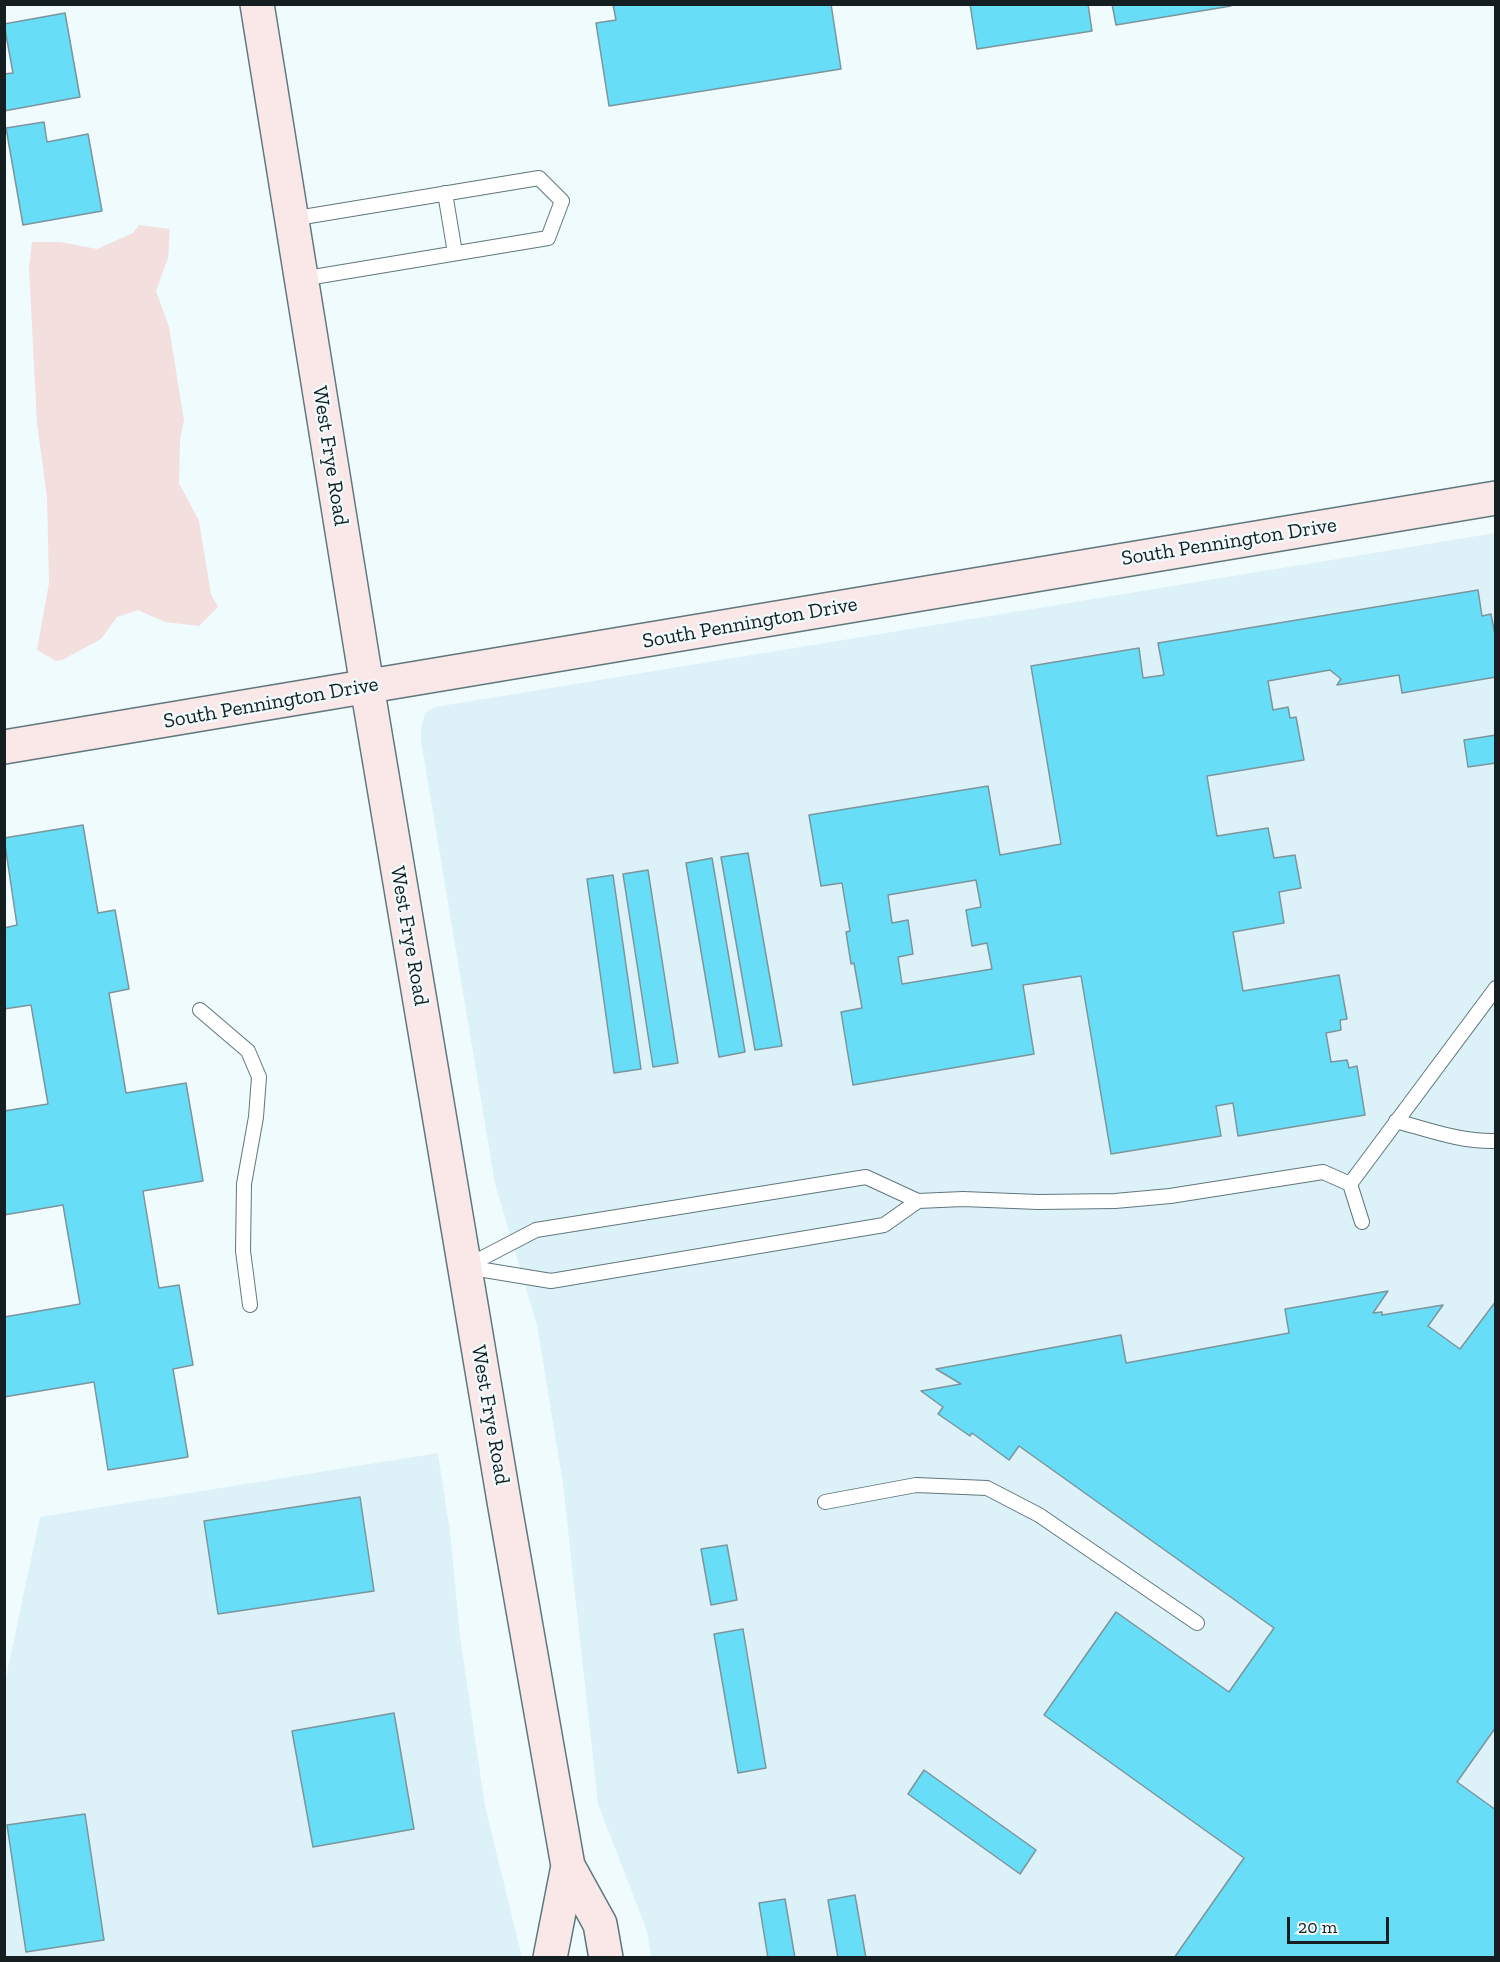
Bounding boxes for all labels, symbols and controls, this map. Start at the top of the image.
street label: West Frye Road [307,384,353,528]
street label: South Pennington Drive [1119,513,1339,571]
street label: South Pennington Drive [641,592,859,654]
street label: South Pennington Drive [162,672,380,734]
street label: West Frye Road [384,864,434,1008]
street label: West Frye Road [465,1343,515,1487]
scale bar [1290,1905,1392,1943]
text: 20 m [1298,1916,1337,1938]

